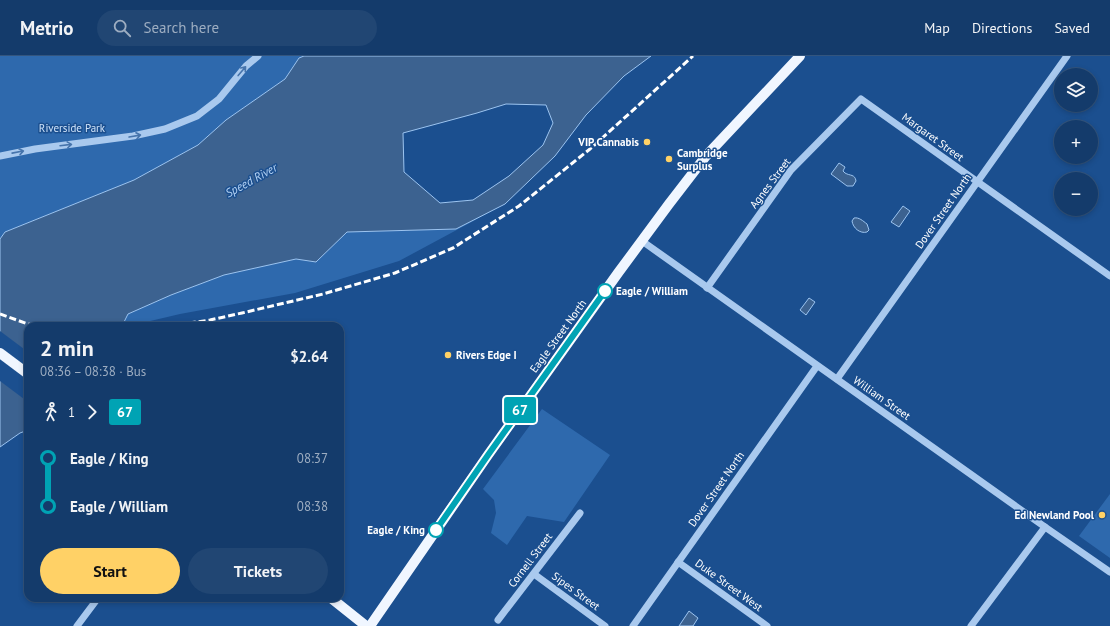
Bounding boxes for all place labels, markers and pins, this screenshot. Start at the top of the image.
place label: VIP Cannabis [577,135,639,149]
marker: VIP Cannabis [642,137,652,147]
place label: Cambridge Surplus [677,146,728,173]
marker: Cambridge Surplus [664,154,674,164]
marker: Eagle / William [597,283,613,299]
place label: Eagle / William [616,284,688,298]
place label: Rivers Edge I [456,348,517,362]
marker: Rivers Edge I [443,350,453,360]
place label: Ed Newland Pool [1015,508,1095,522]
marker: Ed Newland Pool [1097,510,1107,520]
marker: Eagle / King [428,522,444,538]
place label: Eagle / King [367,523,425,537]

